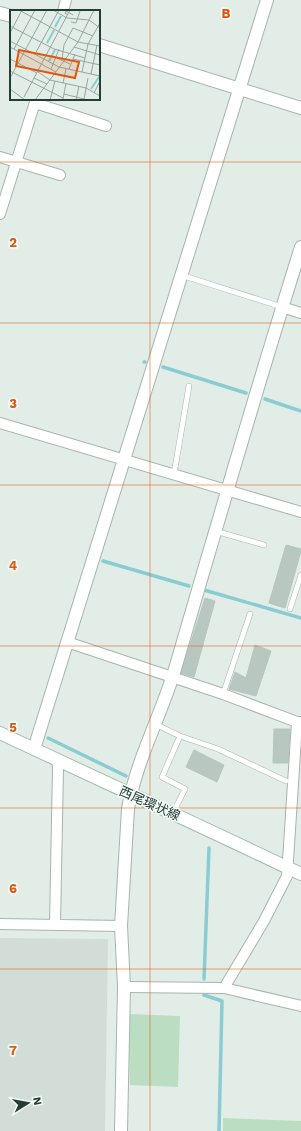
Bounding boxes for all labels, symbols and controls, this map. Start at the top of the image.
text: B [222,6,231,21]
inset map [10,10,100,100]
text: 2 [9,235,17,250]
text: 3 [9,396,17,411]
text: 4 [9,558,18,573]
text: 5 [9,720,17,735]
street label: 西尾環状線 [117,783,183,824]
text: 6 [9,881,17,896]
text: 7 [9,1043,17,1058]
north arrow [8,1083,48,1123]
text: N [30,1096,44,1106]

